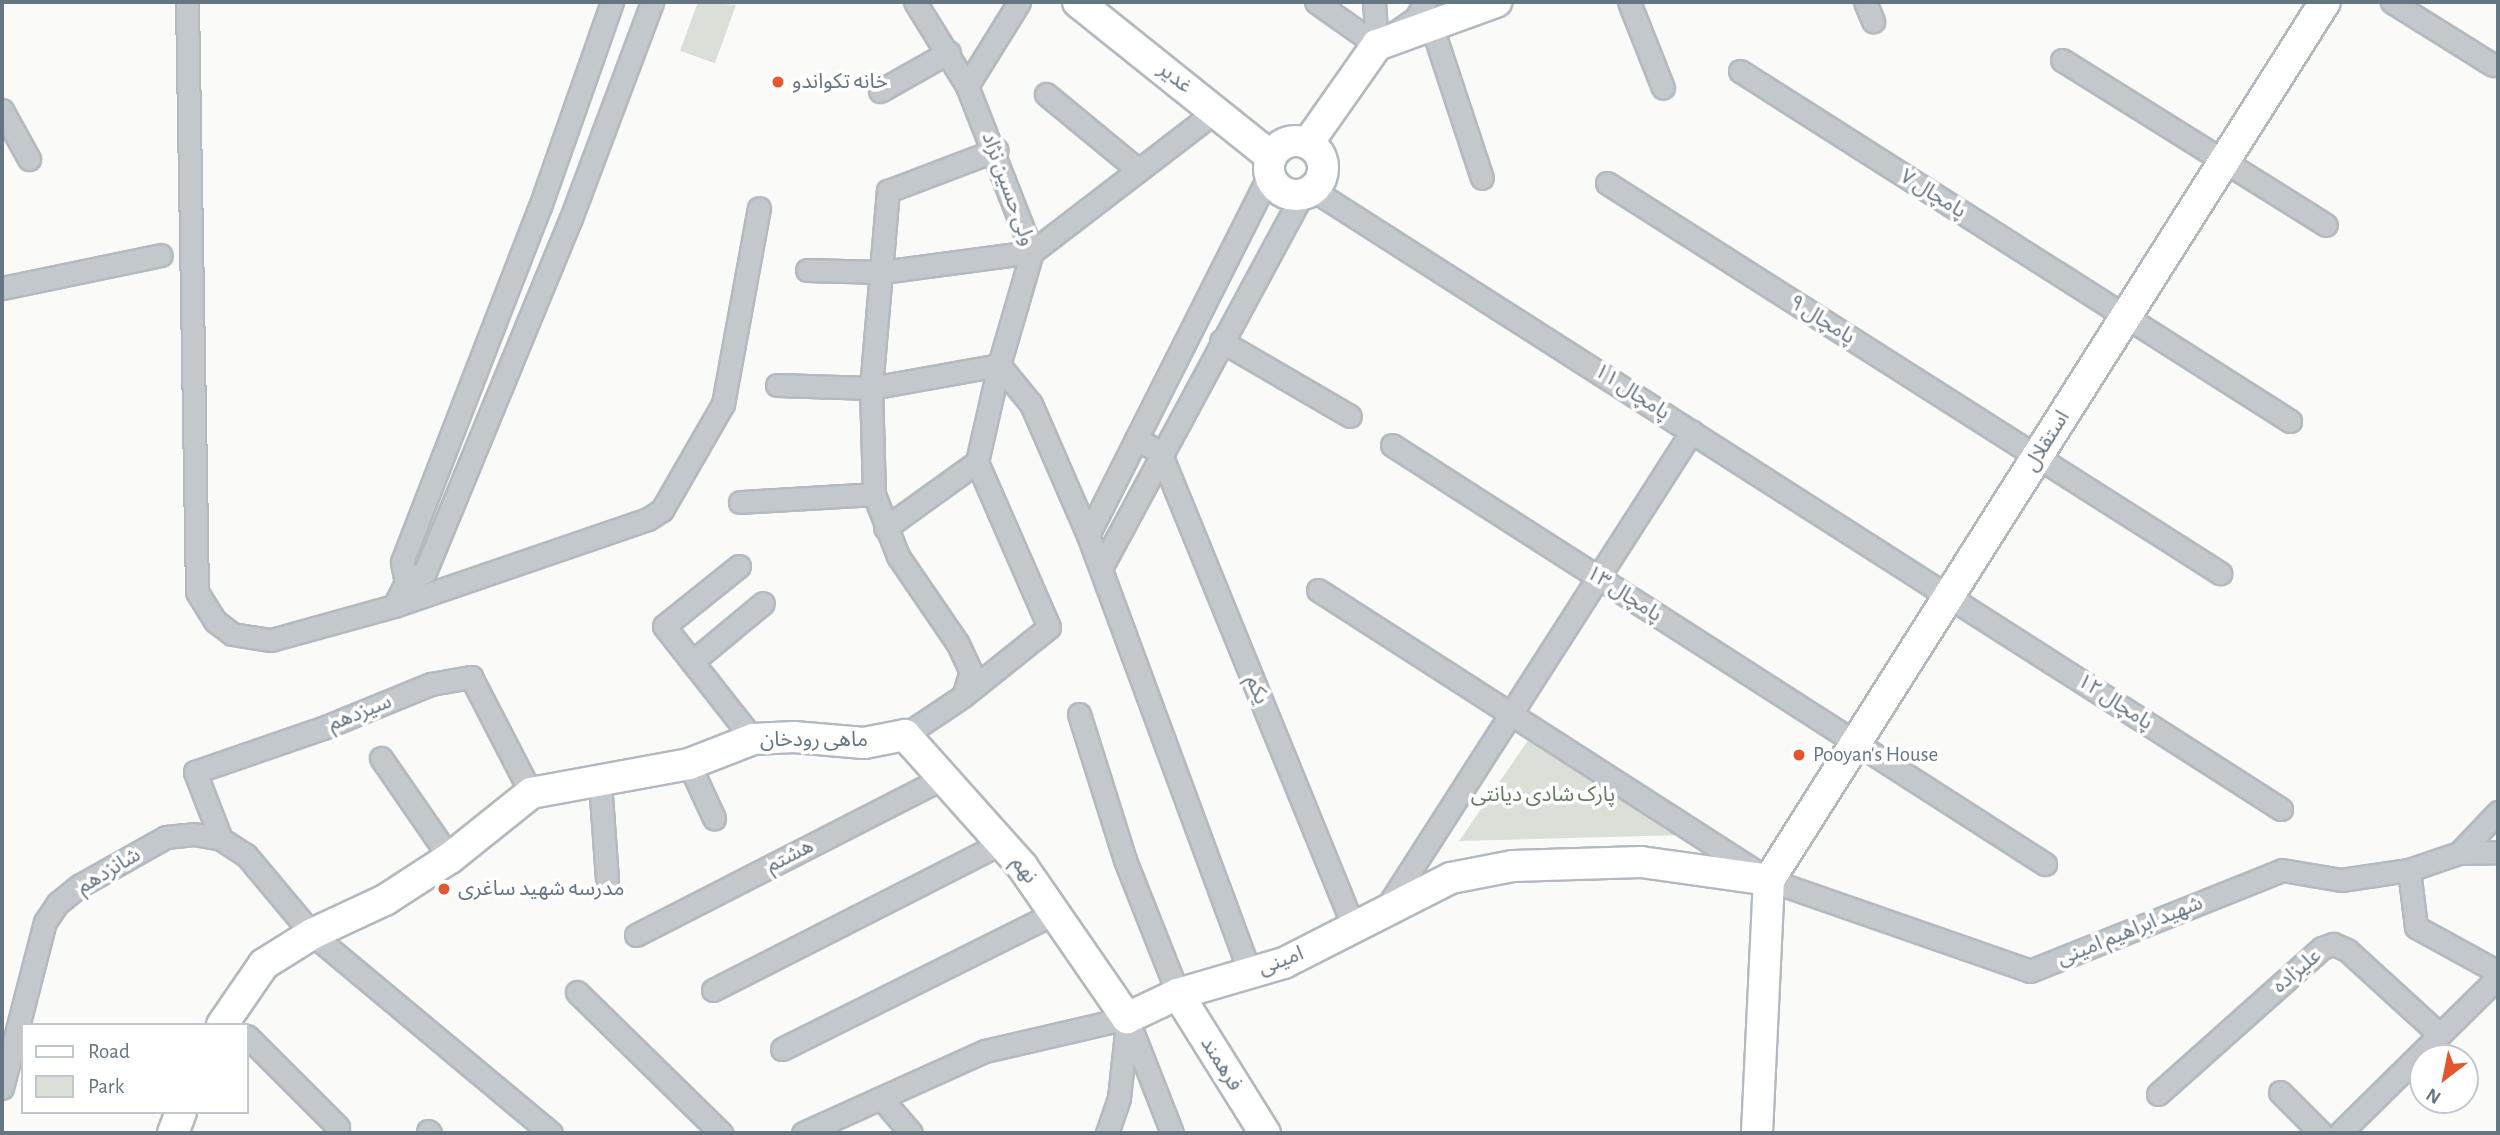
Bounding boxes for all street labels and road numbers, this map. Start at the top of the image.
street label: غدیر [1153,57,1197,99]
street label: ولی حسین نژاد [976,129,1040,249]
street label: پامچال ۷ [1895,164,1971,224]
street label: پامچال ۹ [1784,290,1860,350]
street label: پامچال ۱۱ [1589,358,1675,426]
street label: استقلال [2019,406,2075,476]
street label: پامچال ۱۳ [1581,560,1667,628]
street label: پامچال ۱۲ [2072,668,2158,736]
street label: یکم [1240,672,1274,708]
street label: سیزدهم [325,689,395,737]
street label: ماهی رودخان [760,727,868,753]
street label: هشتم [762,834,818,878]
street label: شانزدهم [73,842,145,900]
street label: نهم [1005,851,1043,889]
street label: شهید ابراهیم امینی [2054,890,2206,972]
street label: امینی [1255,941,1307,981]
street label: علیزاده [2267,943,2327,999]
street label: فرهمند [1195,1032,1247,1096]

